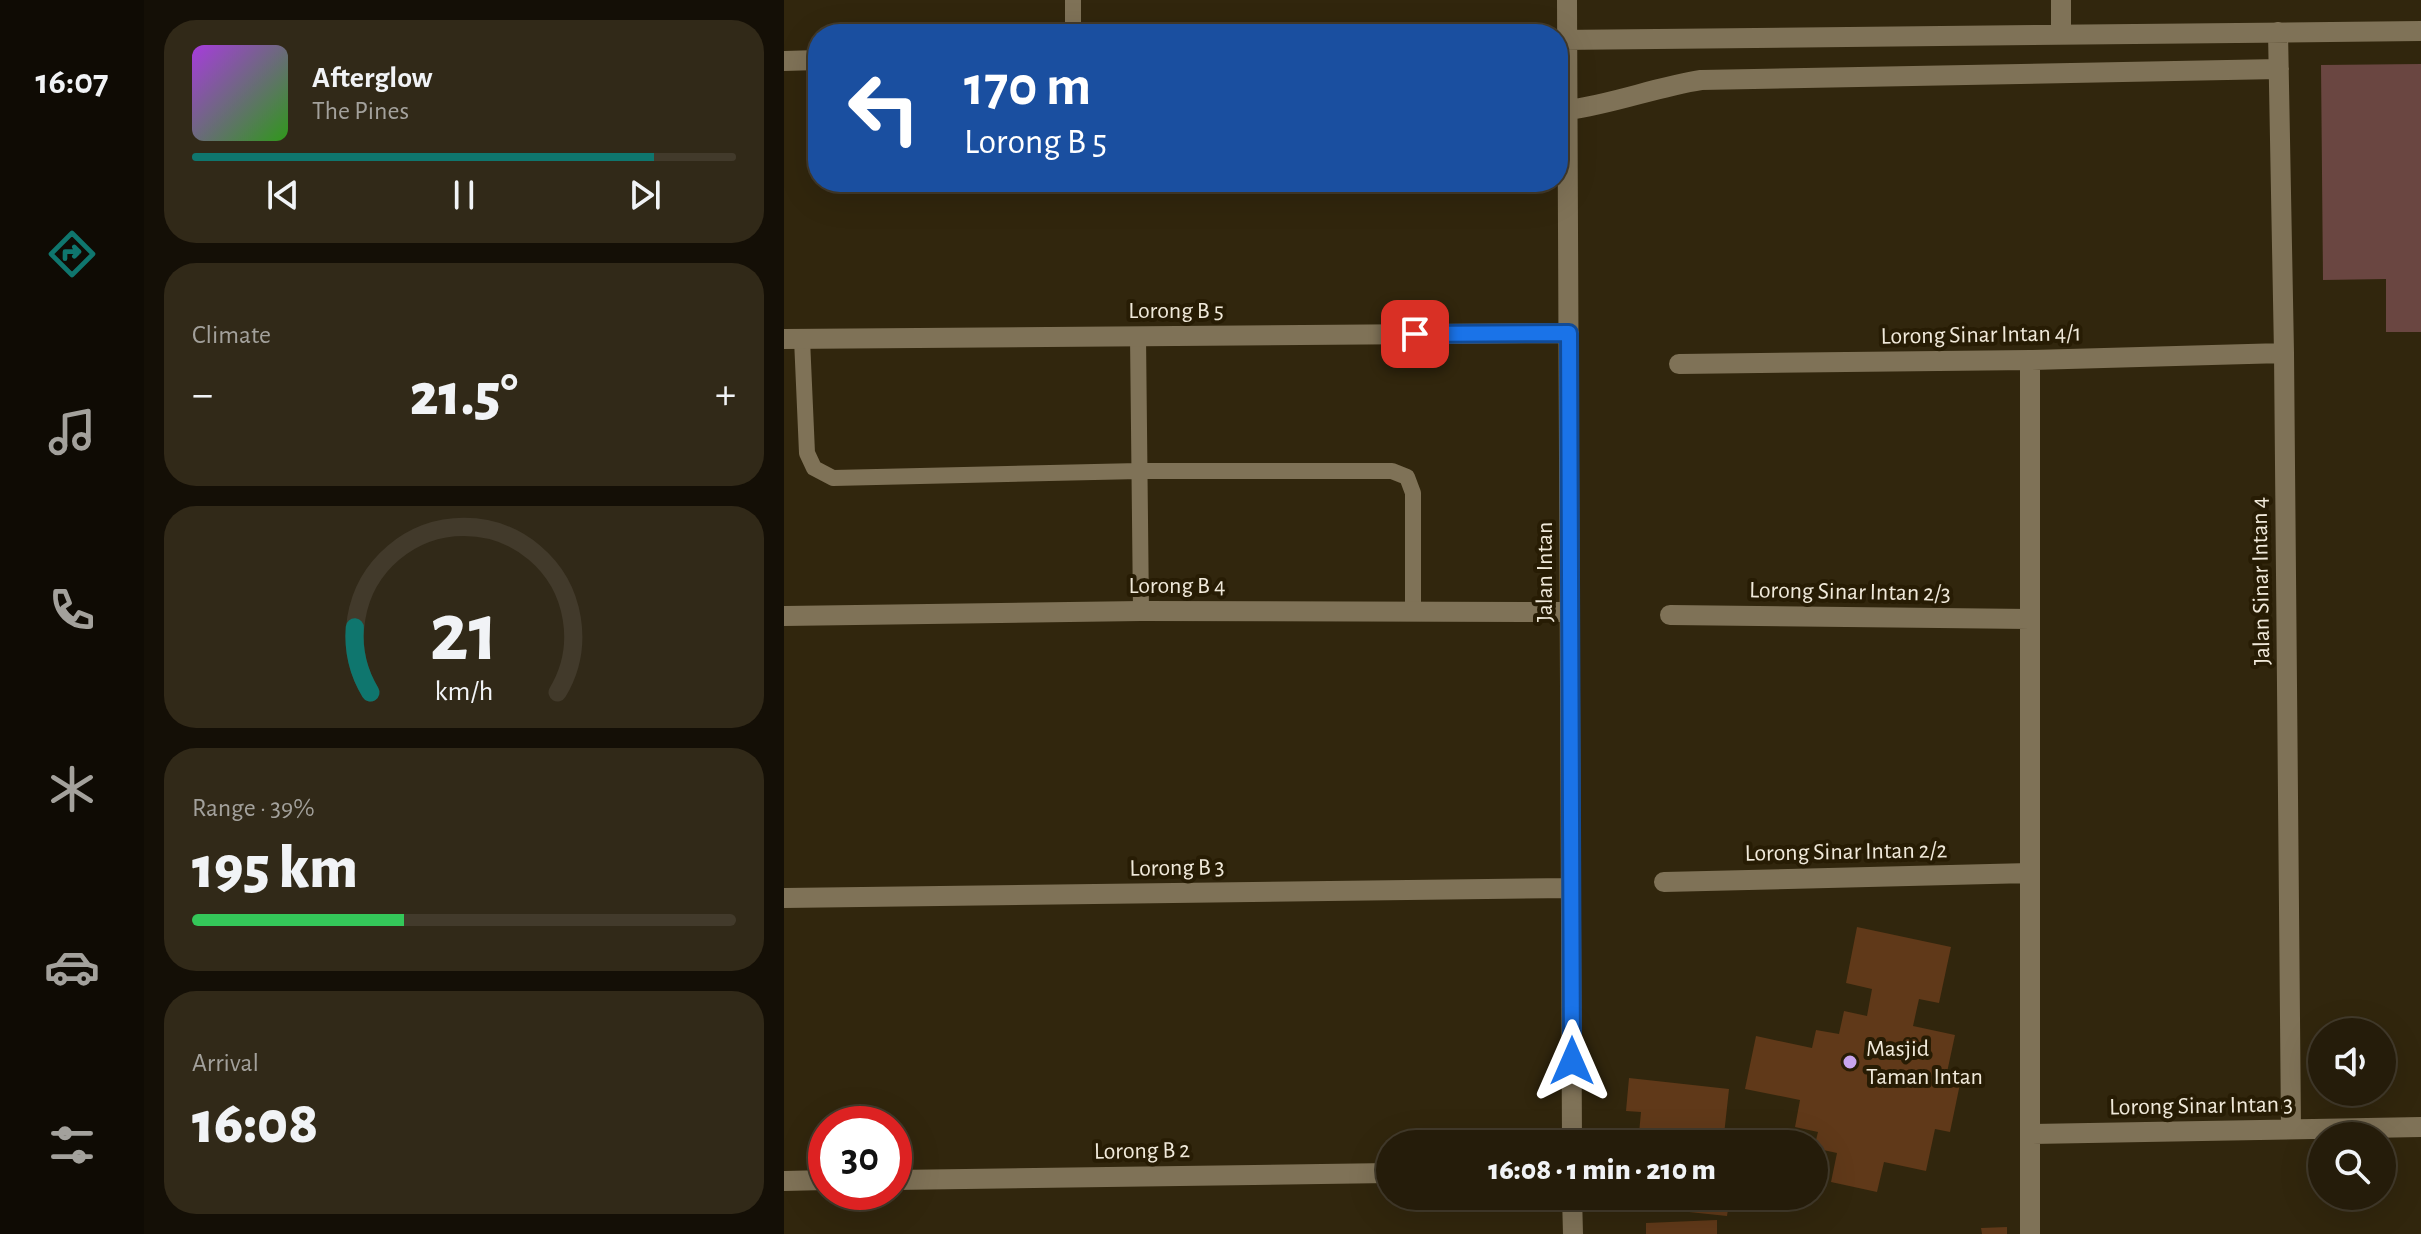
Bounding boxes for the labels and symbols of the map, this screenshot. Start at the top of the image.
street label: Lorong B 5 [1128,299,1224,323]
pin [1381,300,1449,368]
street label: Lorong Sinar Intan 4/1 [1880,321,2082,349]
street label: Jalan Sinar Intan 4 [2248,497,2274,665]
street label: Jalan Intan [1533,522,1557,622]
street label: Lorong B 4 [1129,574,1225,598]
street label: Lorong Sinar Intan 2/3 [1749,578,1951,606]
street label: Lorong Sinar Intan 2/2 [1744,838,1948,866]
street label: Lorong B 3 [1129,855,1225,881]
position arrow [1530,1019,1614,1103]
place label: Masjid Taman Intan [1866,1037,1983,1089]
marker: Masjid Taman Intan [1841,1053,1859,1071]
street label: Lorong Sinar Intan 3 [2109,1092,2293,1120]
speed limit sign: 30 [808,1106,912,1210]
street label: Lorong B 2 [1094,1138,1190,1164]

